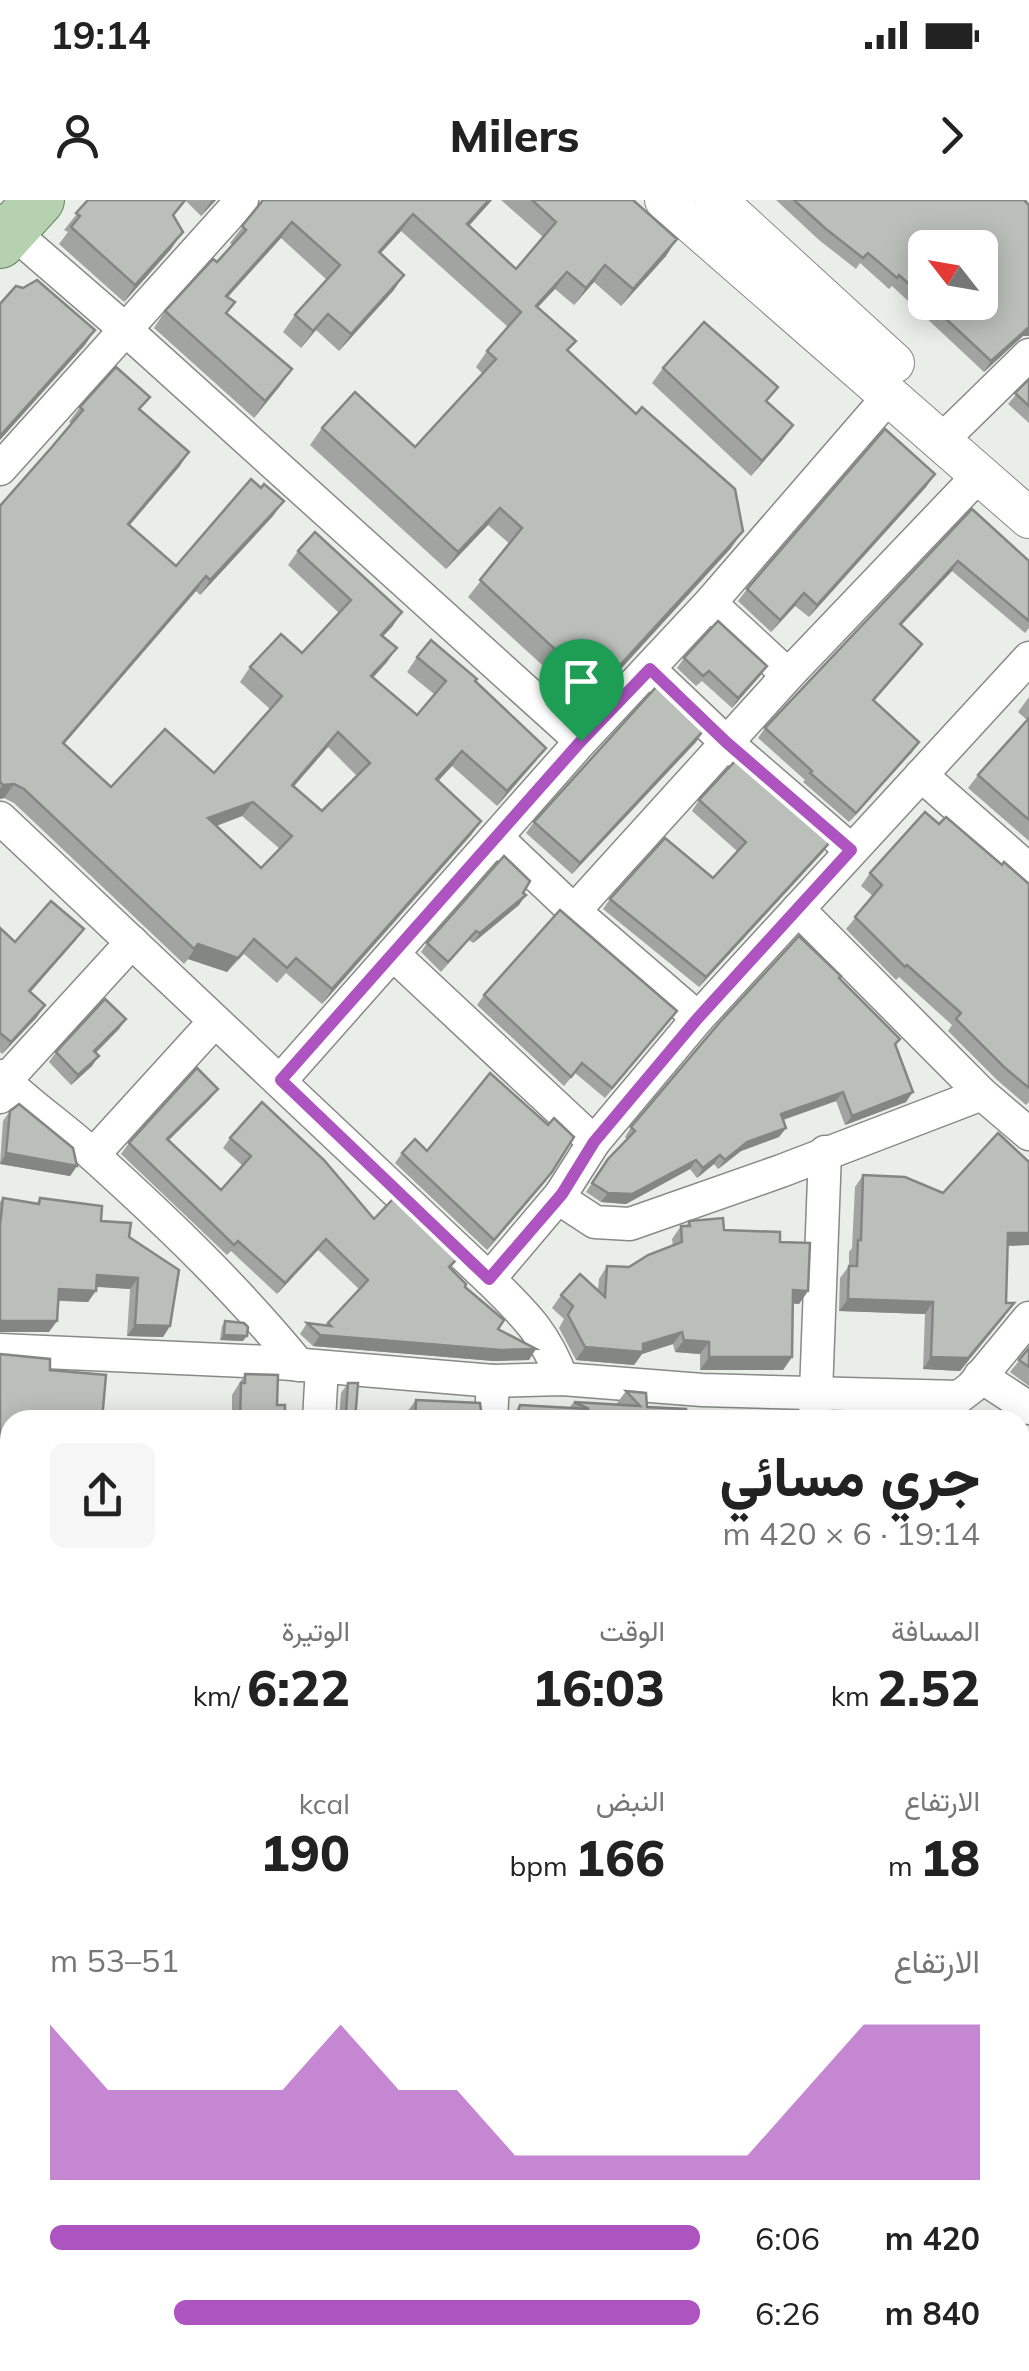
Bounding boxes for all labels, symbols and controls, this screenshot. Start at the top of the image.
text: 19:14 [50,11,151,59]
text: Milers [450,107,579,163]
icon: person [50,108,105,163]
icon: forward [924,108,979,163]
north arrow [908,230,998,320]
map controls [908,230,998,320]
pin [539,639,624,742]
icon: arrive [554,654,609,709]
text: جري مسائي [719,1441,980,1510]
button: share [50,1443,155,1548]
text: 19:14 · 6 × 420 m [723,1513,980,1553]
text: الوتيرة [282,1613,350,1648]
text: الوقت [599,1613,665,1648]
text: المسافة [891,1613,980,1648]
text: 6:22 [247,1656,350,1719]
text: 16:03 [532,1656,665,1719]
text: 2.52 [877,1656,980,1719]
text: /km [193,1678,247,1713]
text: km [831,1678,877,1713]
text: النبض [596,1783,665,1818]
text: الارتفاع [904,1783,980,1818]
text: kcal [299,1786,350,1821]
text: 190 [260,1821,350,1884]
text: 166 [575,1826,665,1889]
text: 18 [920,1826,980,1889]
text: bpm [510,1848,575,1883]
text: m [888,1848,920,1883]
text: 51–53 m [50,1940,179,1980]
text: الارتفاع [893,1941,980,1981]
text: 6:06 [755,2218,820,2258]
text: 420 m [885,2218,980,2258]
text: 6:26 [755,2293,820,2333]
text: 840 m [885,2293,980,2333]

